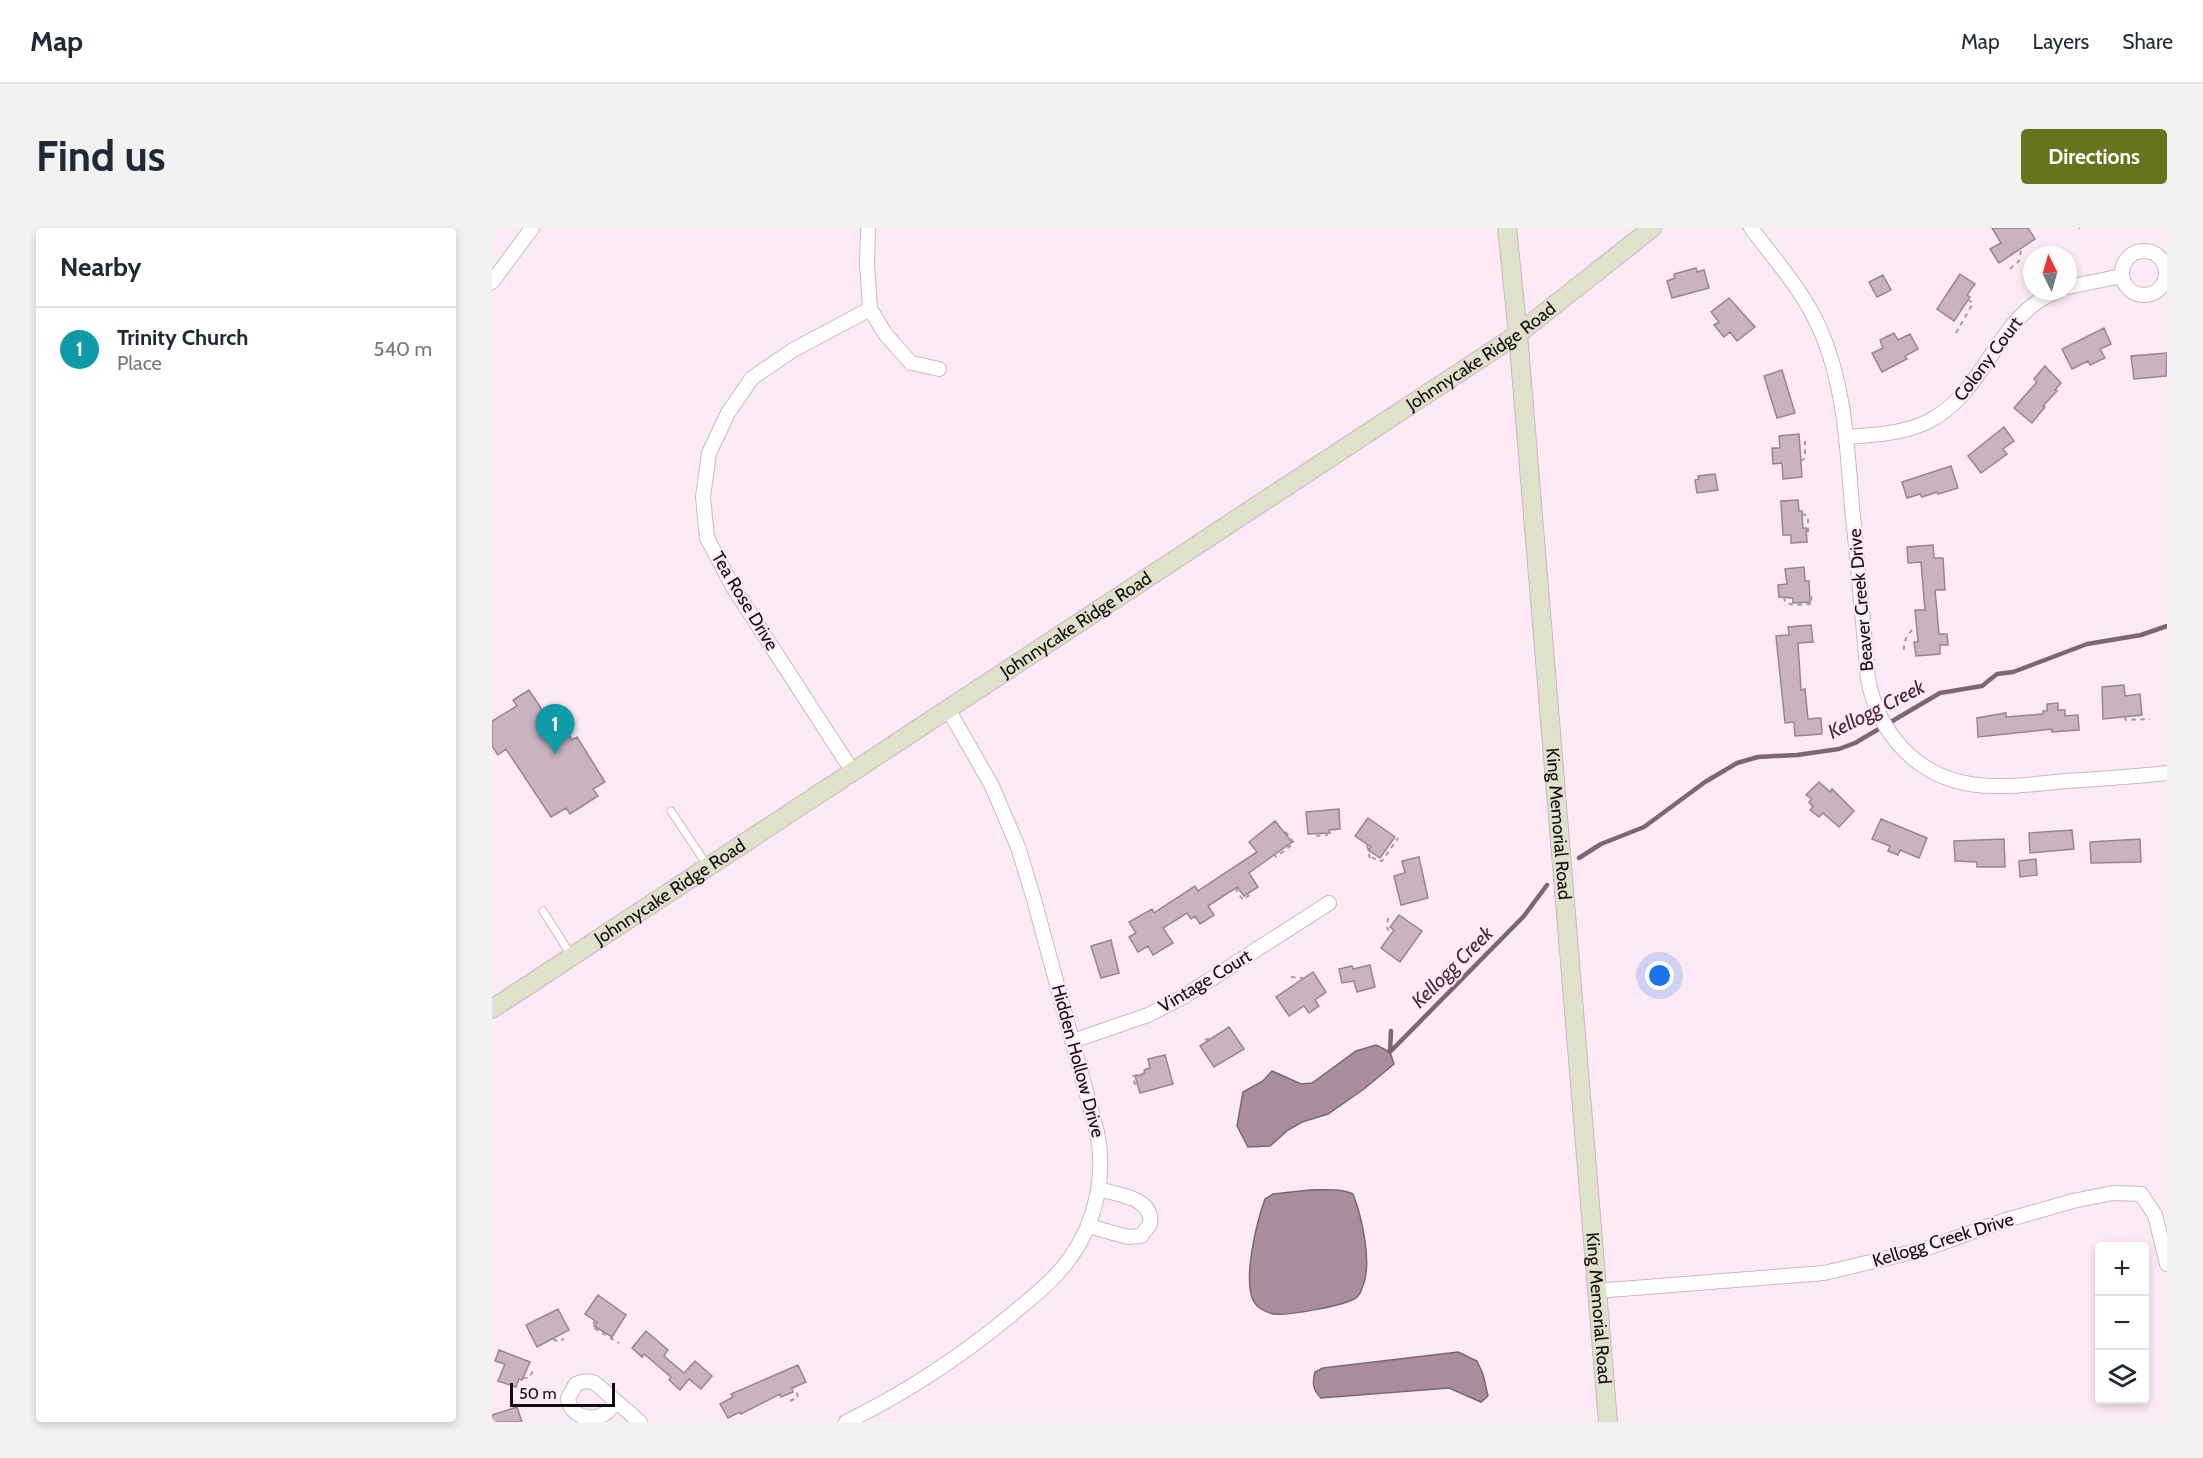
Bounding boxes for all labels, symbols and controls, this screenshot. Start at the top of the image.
text: Map [30,24,83,58]
text: Map [1961,29,2000,54]
text: Layers [2033,29,2089,54]
text: Share [2122,29,2173,54]
button: Directions [2021,129,2167,184]
text: Find us [36,130,165,182]
north arrow [2023,246,2077,300]
text: Nearby [60,251,141,283]
street label: Johnnycake Ridge Road [1401,297,1560,416]
street label: Colony Court [1949,313,2027,405]
text: Trinity Church [117,324,248,351]
text: 1 [76,337,83,361]
text: 540 m [374,337,432,361]
text: Place [117,351,162,375]
street label: Beaver Creek Drive [1844,528,1878,672]
street label: Tea Rose Drive [707,548,783,654]
street label: Johnnycake Ridge Road [995,567,1156,683]
water label: Kellogg Creek [1824,674,1930,744]
pin: 1 [536,704,574,754]
street label: King Memorial Road [1541,747,1576,901]
street label: Johnnycake Ridge Road [589,834,750,950]
water label: Kellogg Creek [1406,920,1499,1013]
street label: Vintage Court [1155,945,1255,1017]
your location [1645,961,1674,990]
street label: Hidden Hollow Drive [1047,982,1109,1140]
street label: Kellogg Creek Drive [1870,1208,2016,1272]
street label: King Memorial Road [1581,1231,1616,1385]
map controls [2095,1242,2149,1404]
button: + [2095,1242,2149,1296]
button: − [2095,1296,2149,1350]
button: layers [2095,1350,2149,1404]
scale bar [510,1380,615,1408]
text: 50 m [519,1384,556,1403]

